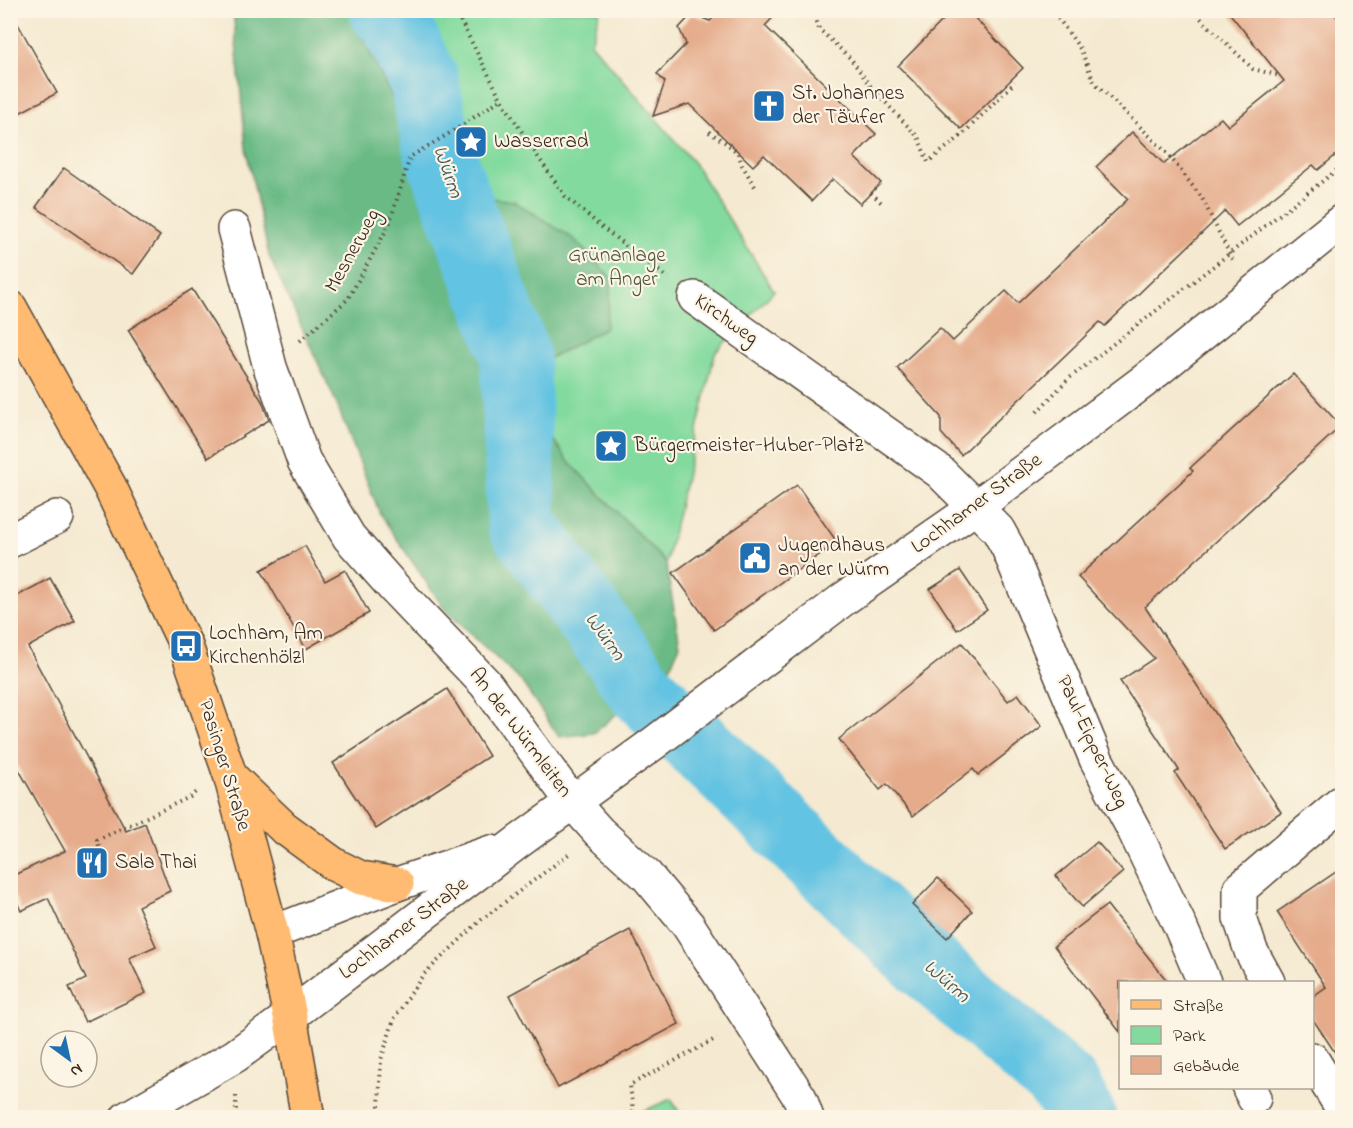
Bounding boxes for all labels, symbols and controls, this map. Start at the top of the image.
place label: St. Johannes der Täufer [792,79,905,133]
church icon: St. Johannes der Täufer [751,88,787,124]
place icon: Wasserrad [453,124,489,160]
place label: Wasserrad [494,127,589,157]
water label: Würm [423,142,471,203]
street label: Mesnerweg [318,204,390,299]
park label: Grünanlage am Anger [568,241,666,297]
street label: Kirchweg [687,287,764,355]
place icon: Bürgermeister-Huber-Platz [593,428,629,464]
place label: Bürgermeister-Huber-Platz [633,431,864,463]
street label: Lochhamer Straße [905,446,1049,562]
place label: Jugendhaus an der Würm [778,531,889,585]
public building icon: Jugendhaus an der Würm [737,540,773,576]
water label: Würm [575,606,633,669]
place label: Lochham, Am Kirchenhölzl [209,619,323,673]
bus stop icon: Lochham, Am Kirchenhölzl [168,628,204,664]
street label: An der Würmleiten [461,662,579,804]
street label: Paul-Eipper-Weg [1046,670,1136,814]
street label: Pasinger Straße [188,695,258,836]
restaurant icon: Sala Thai [74,845,110,881]
place label: Sala Thai [115,848,197,878]
street label: Lochhamer Straße [333,870,476,988]
water label: Würm [915,952,977,1012]
legend [1119,981,1314,1089]
text: Straße [1173,994,1224,1020]
text: Park [1173,1024,1206,1050]
north arrow [39,1029,99,1089]
text: Gebäude [1173,1054,1240,1080]
text: N [65,1057,87,1083]

